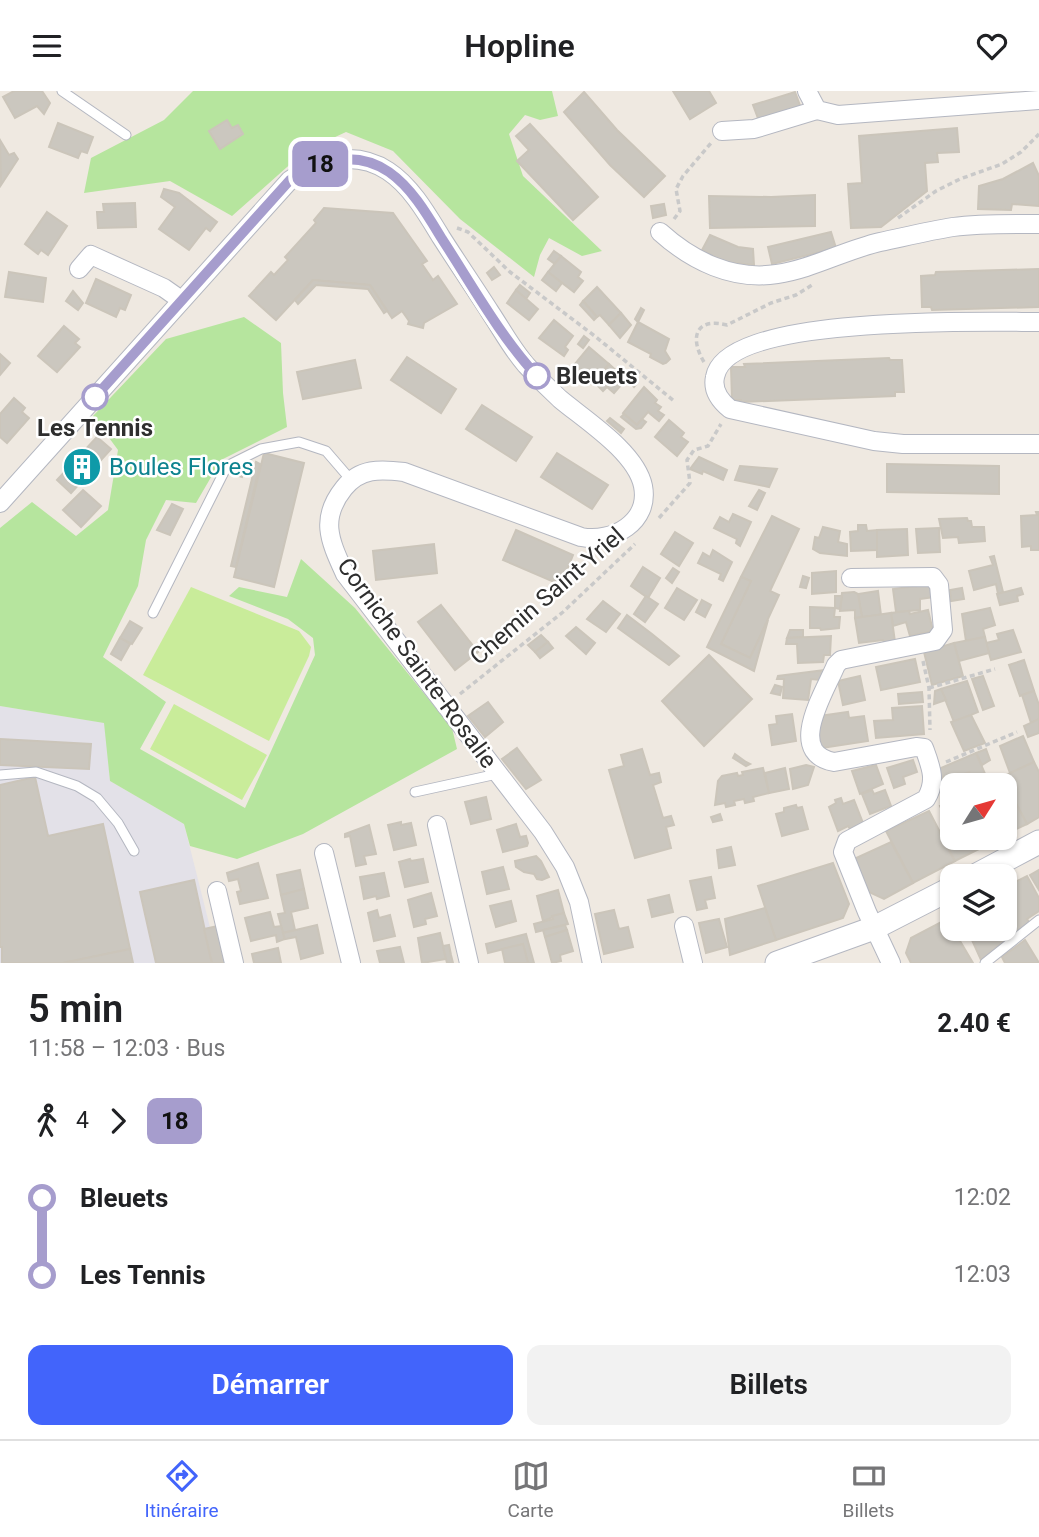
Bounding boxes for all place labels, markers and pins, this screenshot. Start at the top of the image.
place label: Bleuets [556,362,637,390]
marker: Bleuets [524,363,550,389]
marker: Les Tennis [82,384,108,410]
place label: Les Tennis [37,414,153,442]
building icon: Boules Flores [61,446,103,488]
place label: Boules Flores [109,453,254,481]

